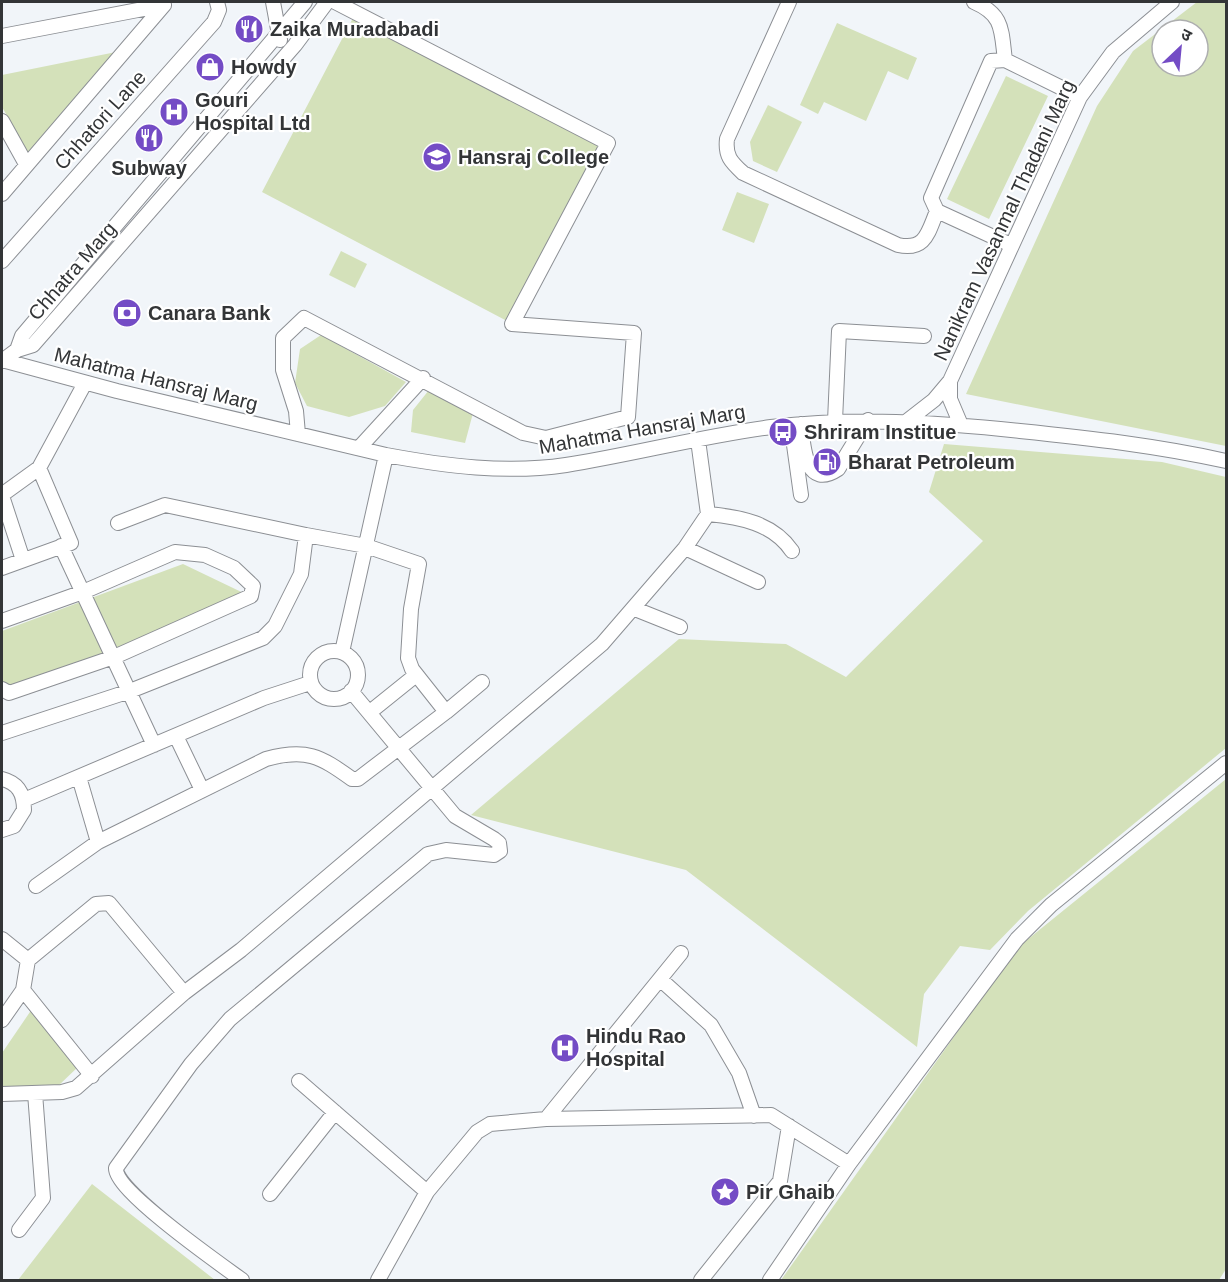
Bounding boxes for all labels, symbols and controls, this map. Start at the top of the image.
restaurant icon: Zaika Muradabadi [233,13,265,45]
place label: Zaika Muradabadi [270,18,439,40]
north arrow [1150,18,1210,78]
text: उ [1178,25,1195,45]
shop icon: Howdy [194,51,226,83]
place label: Howdy [231,56,297,78]
street label: Chhatori Lane [50,66,150,174]
street label: Nanikram Vasanmal Thadani Marg [929,76,1079,364]
place label: Gouri Hospital Ltd [195,89,311,134]
hospital icon: Gouri Hospital Ltd [158,96,190,128]
restaurant icon: Subway [133,122,165,154]
school or university icon: Hansraj College [421,141,453,173]
place label: Hansraj College [458,146,609,168]
place label: Subway [111,157,188,179]
street label: Chhatra Marg [24,218,120,324]
bank icon: Canara Bank [111,297,143,329]
place label: Canara Bank [148,302,271,324]
street label: Mahatma Hansraj Marg [52,343,260,415]
street label: Mahatma Hansraj Marg [537,400,747,458]
bus stop icon: Shriram Institue [767,416,799,448]
place label: Shriram Institue [804,421,956,443]
fuel station icon: Bharat Petroleum [811,446,843,478]
place label: Bharat Petroleum [848,451,1015,473]
place label: Hindu Rao Hospital [586,1025,686,1070]
hospital icon: Hindu Rao Hospital [549,1032,581,1064]
place icon: Pir Ghaib [709,1176,741,1208]
place label: Pir Ghaib [746,1181,835,1203]

